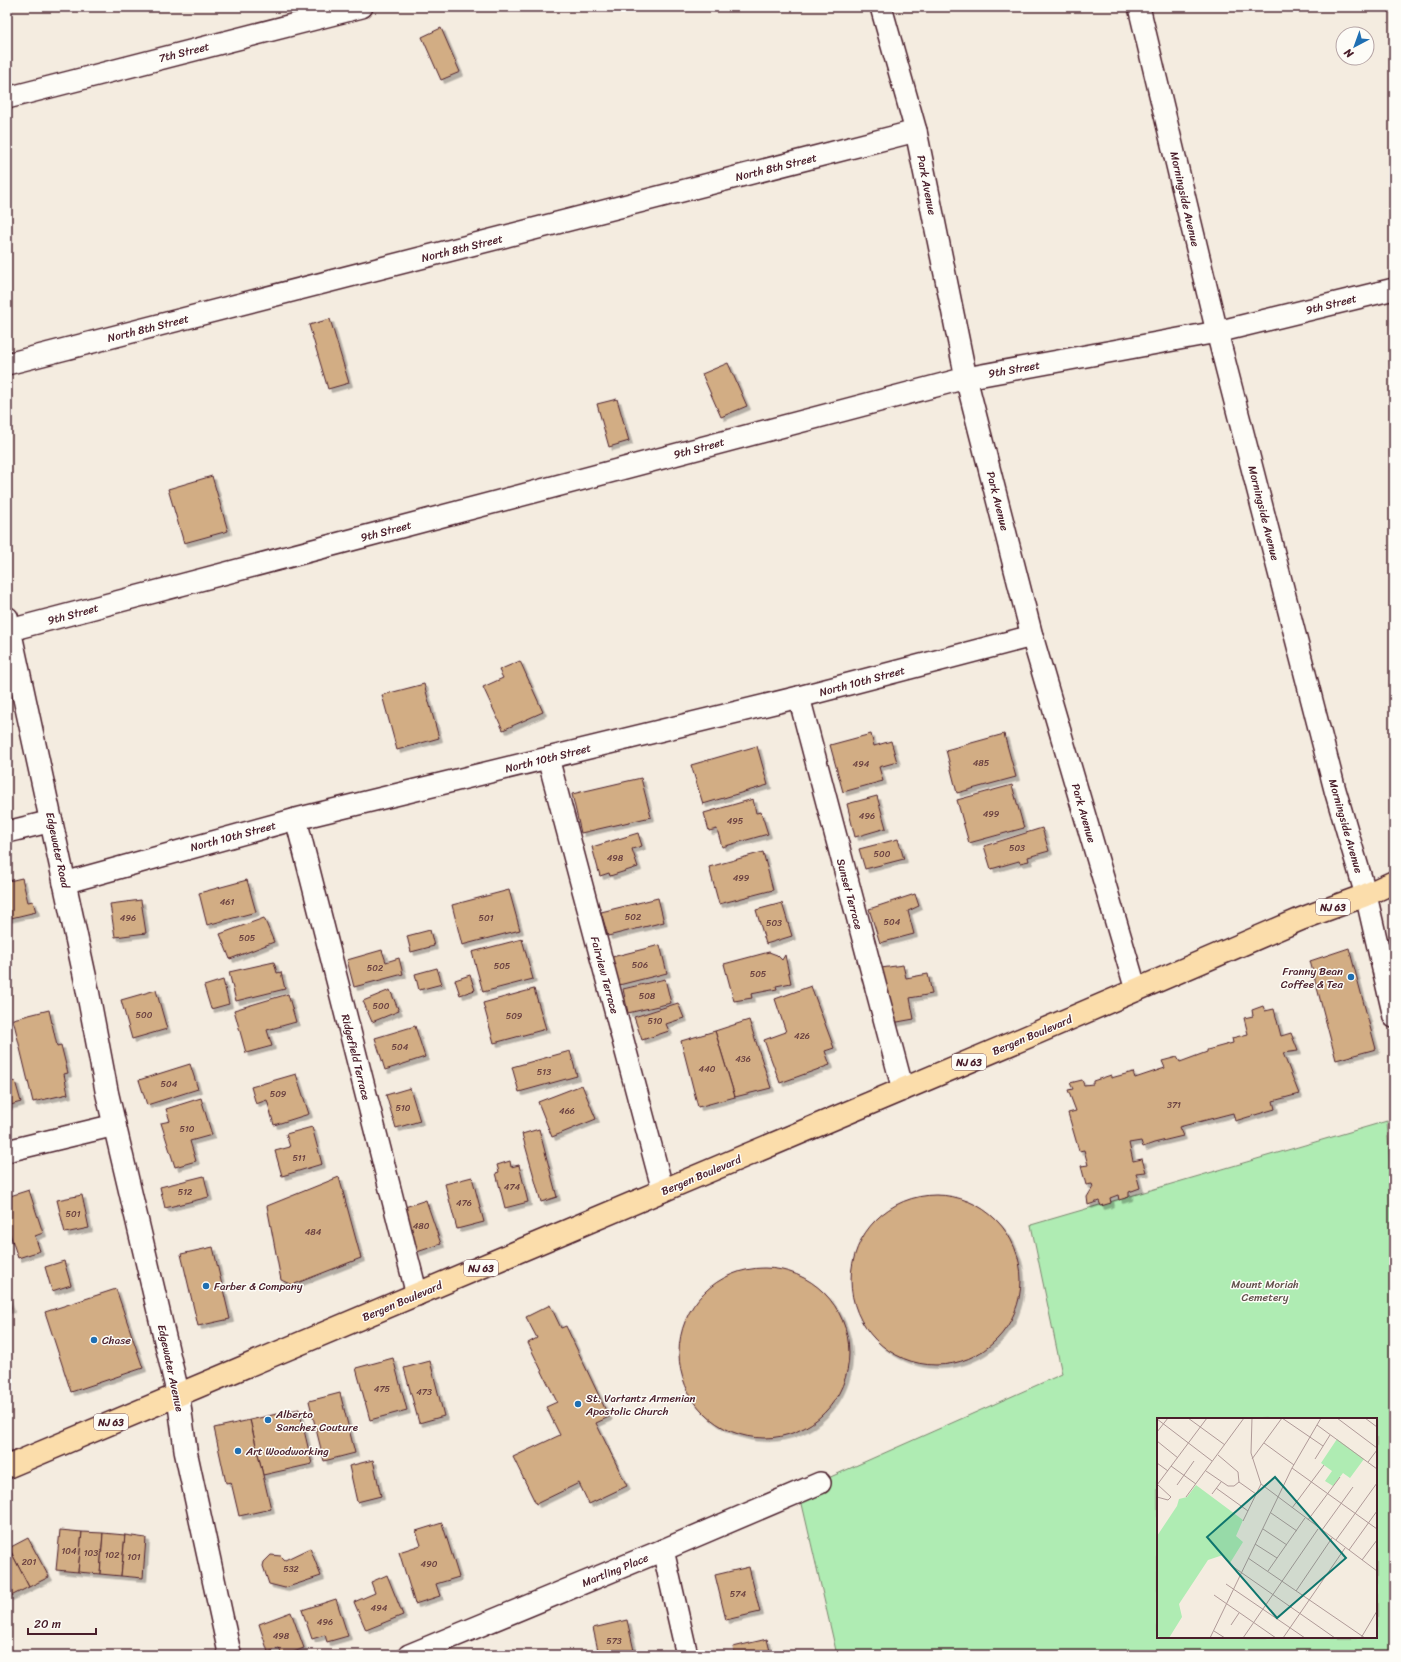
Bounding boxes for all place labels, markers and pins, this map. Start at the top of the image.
place label: Franny Bean Coffee & Tea [1281,962,1343,994]
marker: Franny Bean Coffee & Tea [1346,972,1356,982]
place label: Farber & Company [214,1277,303,1296]
marker: Farber & Company [201,1281,211,1291]
place label: Chase [102,1331,131,1350]
marker: Chase [89,1335,99,1345]
place label: St. Vartantz Armenian Apostolic Church [585,1389,696,1421]
marker: St. Vartantz Armenian Apostolic Church [573,1399,583,1409]
place label: Alberto Sanchez Couture [275,1405,359,1437]
marker: Alberto Sanchez Couture [263,1415,273,1425]
place label: Art Woodworking [245,1442,329,1461]
marker: Art Woodworking [233,1446,243,1456]

